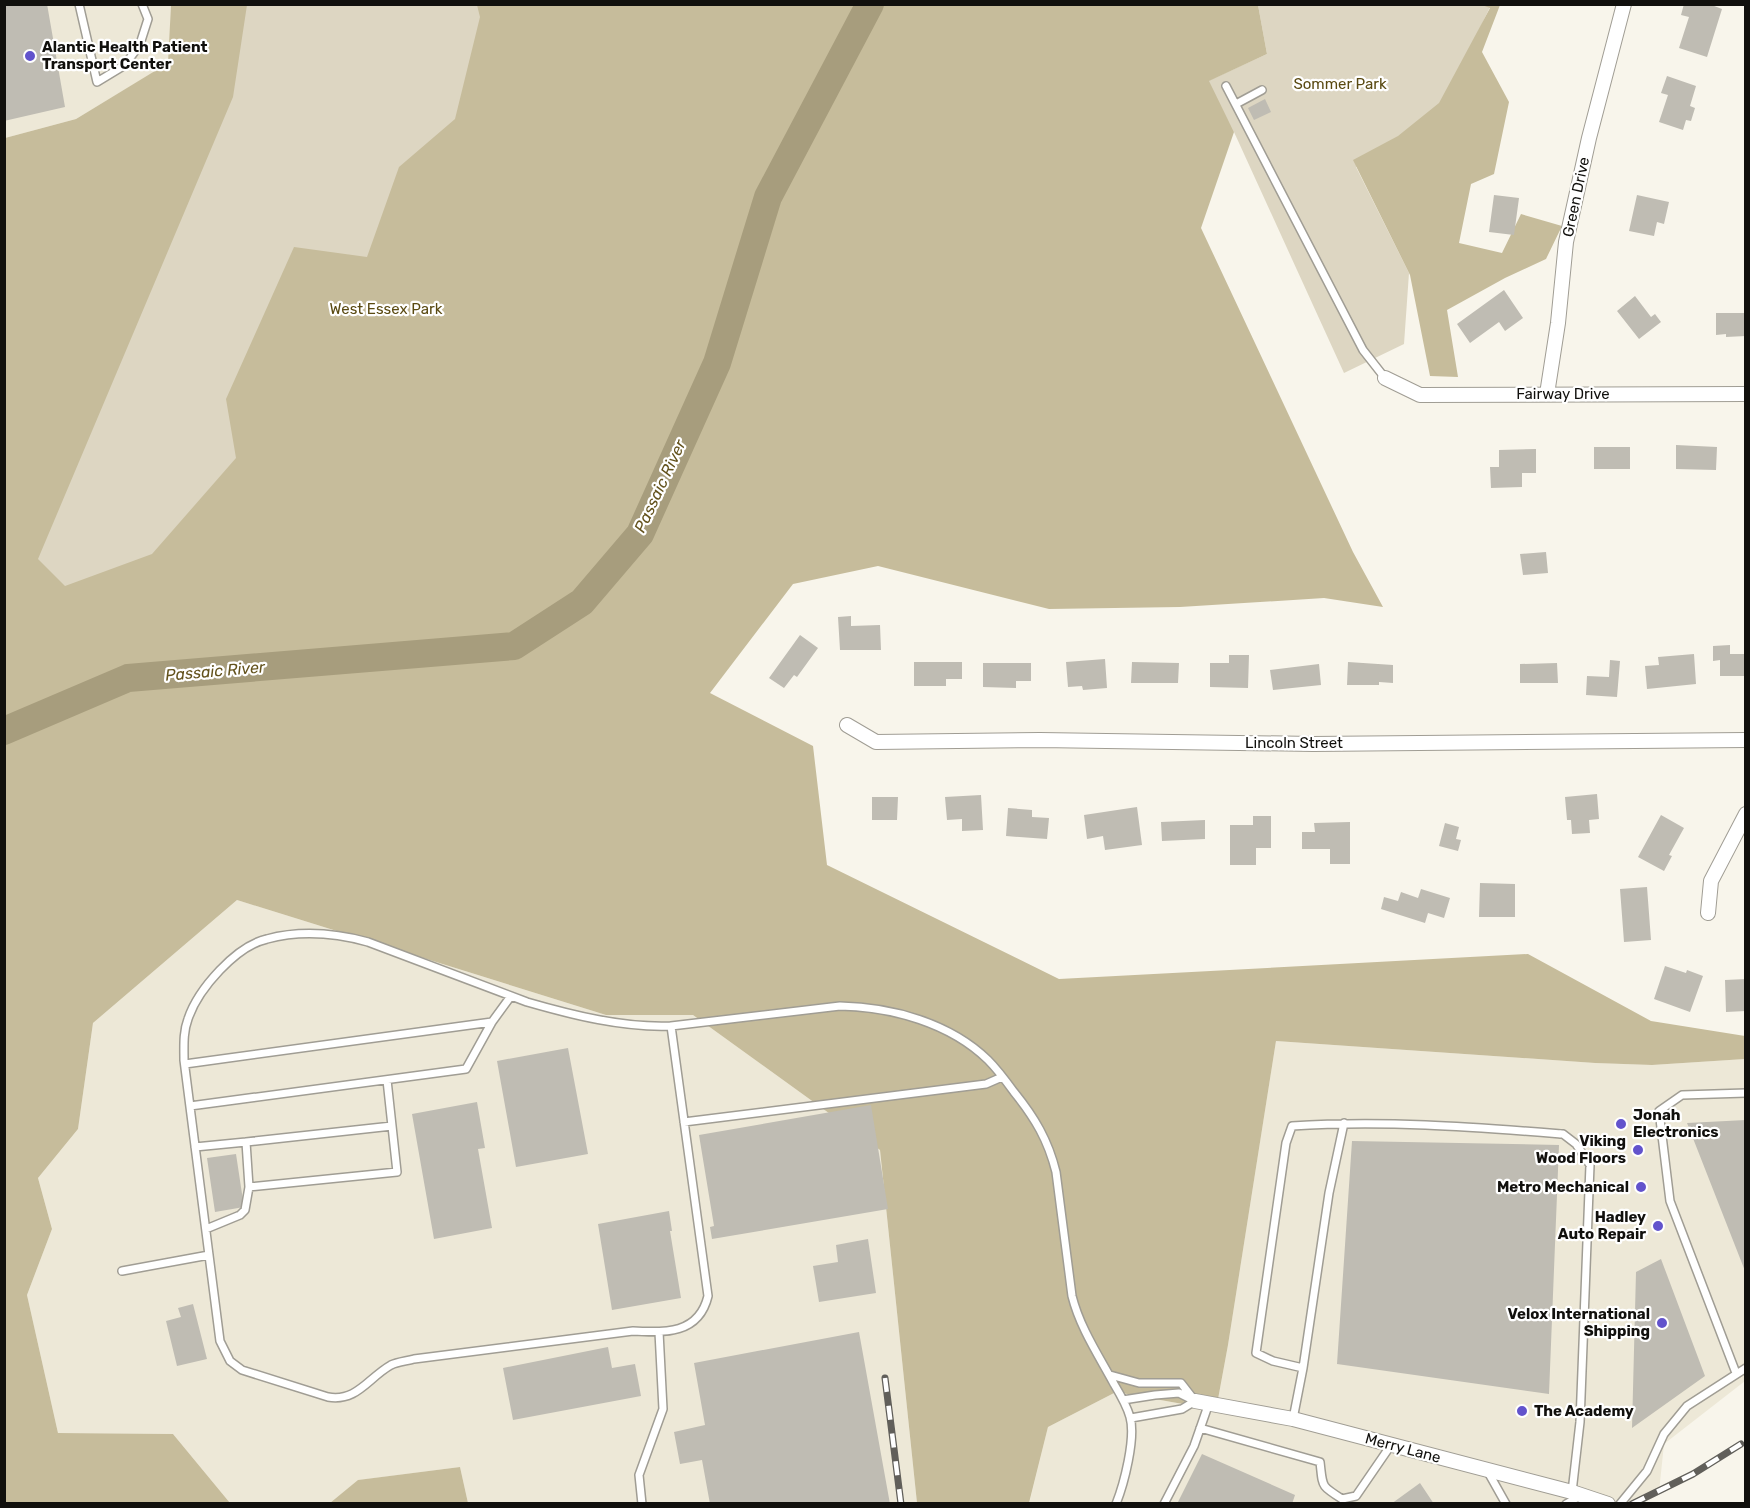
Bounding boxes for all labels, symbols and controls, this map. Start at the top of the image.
place label: Alantic Health Patient Transport Center [42,38,207,73]
marker: Alantic Health Patient Transport Center [23,49,37,63]
park label: Sommer Park [1293,75,1387,93]
street label: Green Drive [1559,155,1593,239]
park label: West Essex Park [330,300,443,318]
street label: Fairway Drive [1516,385,1610,403]
water label: Passaic River [630,436,690,535]
water label: Passaic River [164,657,267,685]
street label: Lincoln Street [1245,734,1343,752]
place label: Jonah Electronics [1633,1106,1719,1141]
marker: Jonah Electronics [1614,1117,1628,1131]
place label: Viking Wood Floors [1536,1132,1626,1167]
marker: Viking Wood Floors [1631,1143,1645,1157]
place label: Metro Mechanical [1497,1178,1629,1196]
marker: Metro Mechanical [1634,1180,1648,1194]
place label: Hadley Auto Repair [1558,1208,1646,1243]
marker: Hadley Auto Repair [1651,1219,1665,1233]
place label: Velox International Shipping [1508,1305,1650,1340]
marker: Velox International Shipping [1655,1316,1669,1330]
place label: The Academy [1534,1402,1634,1420]
marker: The Academy [1515,1404,1529,1418]
street label: Merry Lane [1363,1429,1443,1467]

